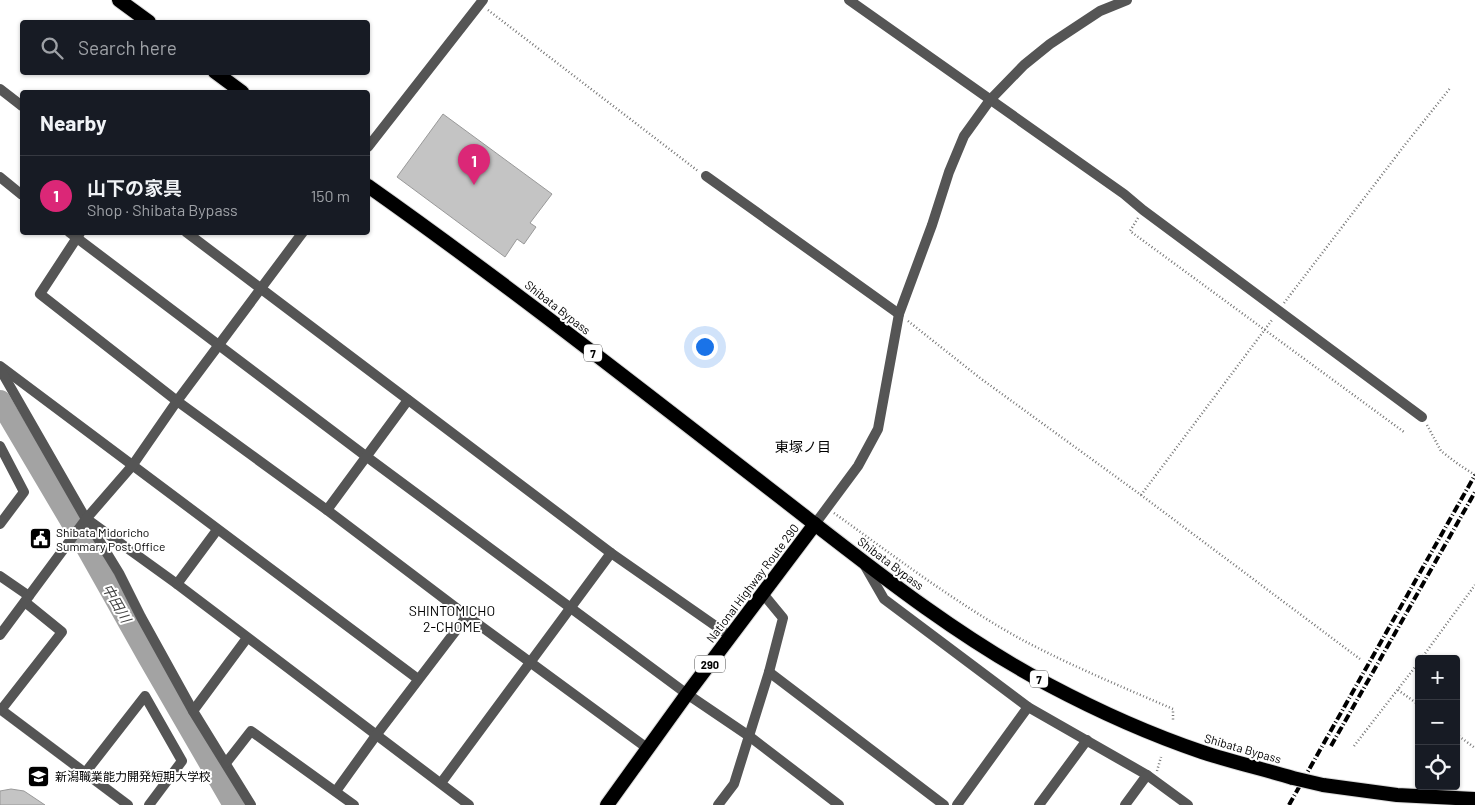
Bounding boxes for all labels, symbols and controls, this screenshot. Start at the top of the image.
search box [20,20,370,75]
icon: search [38,34,66,62]
text: Search here [78,36,177,59]
text: Nearby [40,110,106,135]
pin: 1 [458,144,490,185]
text: 山下の家具 [87,176,182,199]
text: 1 [53,186,59,205]
text: 150 m [311,186,350,205]
text: Shop · Shibata Bypass [87,200,238,219]
street label: Shibata Bypass [522,277,594,337]
your location [692,334,718,360]
road number: 7 [584,344,602,362]
district label: 東塚ノ目 [775,438,831,455]
street label: National Highway Route 290 [703,521,801,645]
place label: Shibata Midoricho Summary Post Office [56,525,165,553]
public building icon: Shibata Midoricho Summary Post Office [28,527,52,551]
street label: Shibata Bypass [855,534,927,593]
water label: 中田川 [99,581,136,627]
district label: SHINTOMICHO 2-CHOME [409,602,495,635]
map controls [1415,655,1460,790]
button: + [1415,655,1460,700]
road number: 290 [695,656,725,672]
road number: 7 [1030,671,1048,688]
button: − [1415,700,1460,745]
street label: Shibata Bypass [1203,730,1283,766]
button: locate [1415,745,1460,790]
school or university icon: 新潟職業能力開発短期大学校 [27,764,51,788]
place label: 新潟職業能力開発短期大学校 [55,769,211,783]

